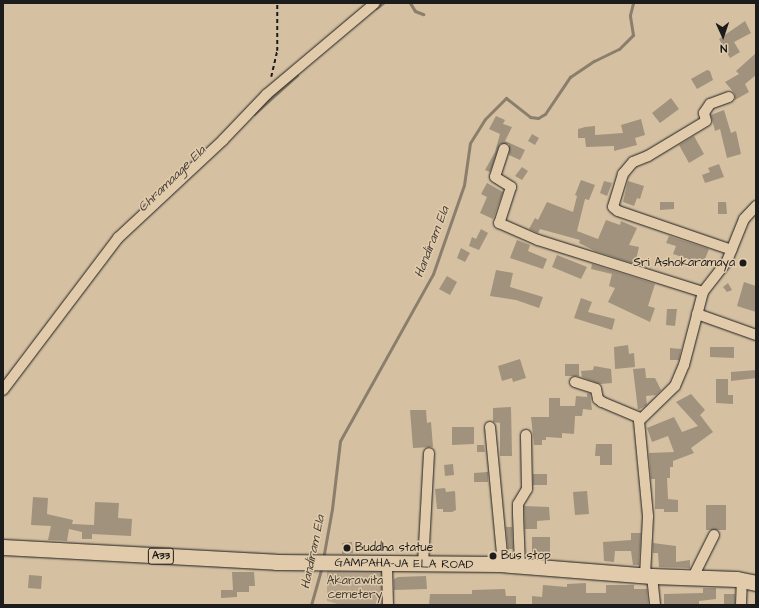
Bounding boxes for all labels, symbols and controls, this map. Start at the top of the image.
north arrow [703,16,743,56]
text: N [720,41,727,56]
water label: Chramaage Ela [135,143,209,215]
water label: Handiram Ela [411,204,453,280]
place label: Sri Ashokaramaya [633,256,735,270]
marker: Sri Ashokaramaya [738,258,748,268]
water label: Handiram Ela [298,514,328,590]
place label: Buddha statue [355,541,433,555]
marker: Buddha statue [342,543,352,553]
road number: A33 [147,547,175,565]
place label: Bus stop [501,549,551,563]
marker: Bus stop [488,551,498,561]
street label: GAMPAHA-JA ELA ROAD [335,556,473,572]
park label: Akarawita cemetery [327,574,383,602]

